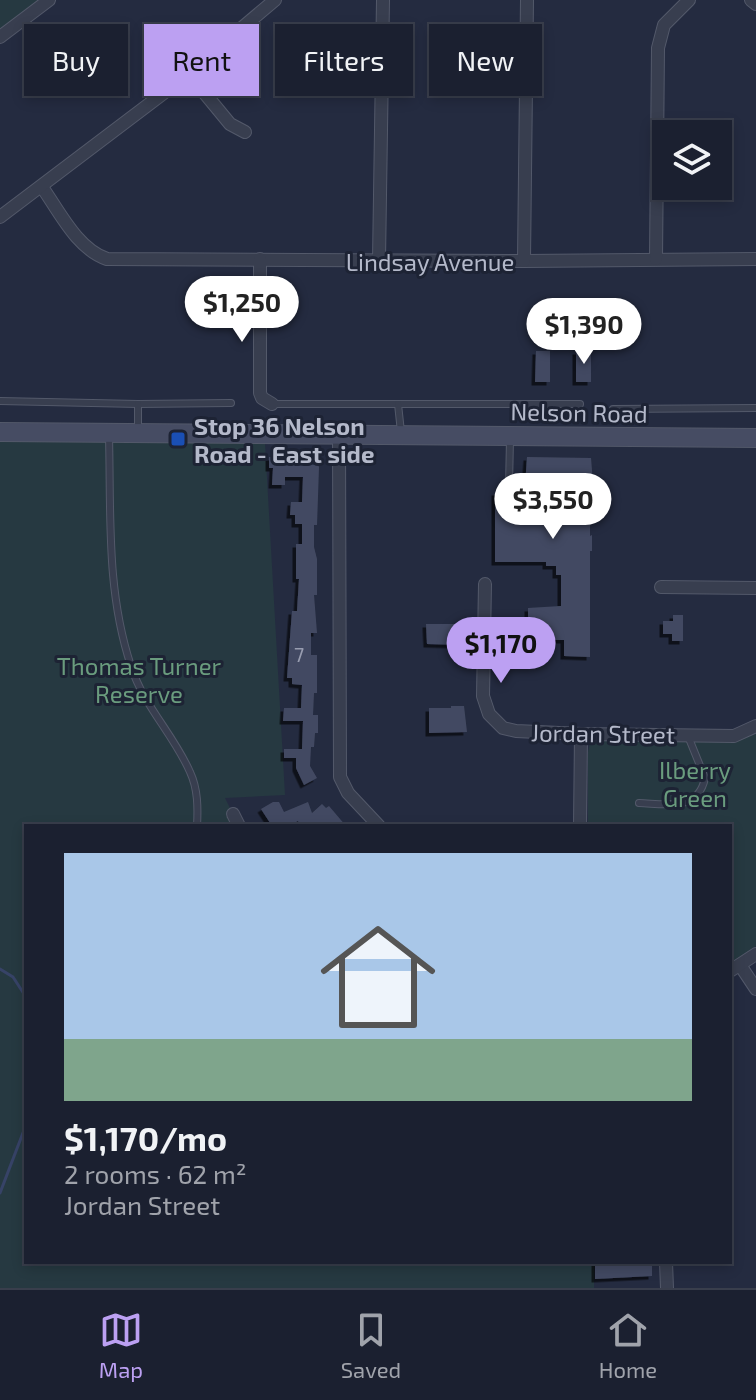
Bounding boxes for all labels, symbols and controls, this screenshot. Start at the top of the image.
chip: Buy [24,24,128,96]
chip: Rent [144,24,259,96]
chip: Filters [275,24,413,96]
chip: New [429,24,542,96]
map controls [652,120,732,200]
button: layers [652,120,732,200]
street label: Lindsay Avenue [346,247,514,276]
pin: $1,250 [177,276,307,344]
text: $1,250 [203,286,281,317]
pin: $1,390 [519,298,649,366]
text: $1,390 [544,308,624,339]
street label: Nelson Road [510,396,648,428]
place label: Stop 36 Nelson Road - East side [194,411,374,468]
marker: Stop 36 Nelson Road - East side [169,430,187,448]
pin: $3,550 [488,473,618,541]
text: $3,550 [512,483,594,514]
pin: $1,170 [436,617,566,685]
text: $1,170 [465,627,537,658]
house number: 7 [294,642,304,666]
park label: Thomas Turner Reserve [57,651,222,708]
street label: Jordan Street [531,717,675,749]
park label: Ilberry Green [659,755,731,812]
icon: home [306,905,450,1049]
text: $1,170/mo [64,1117,227,1158]
text: 2 rooms · 62 m² [64,1158,247,1189]
text: Jordan Street [64,1189,220,1220]
tab: Map [99,1308,143,1382]
tab: Saved [341,1308,401,1382]
tab: Home [599,1308,657,1382]

